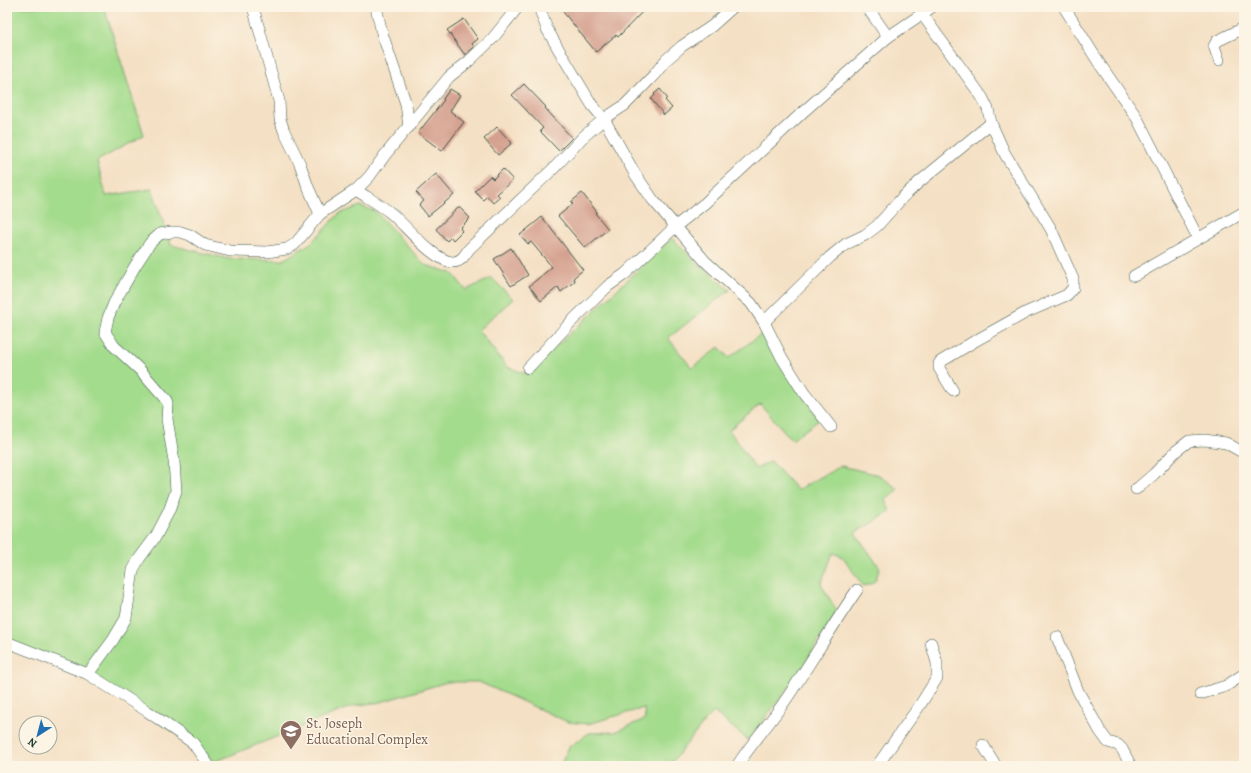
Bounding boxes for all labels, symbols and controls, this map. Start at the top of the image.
place label: St. Joseph Educational Complex [306,714,428,749]
north arrow [18,715,58,755]
school or university icon: St. Joseph Educational Complex [278,718,304,751]
text: N [25,734,40,751]

